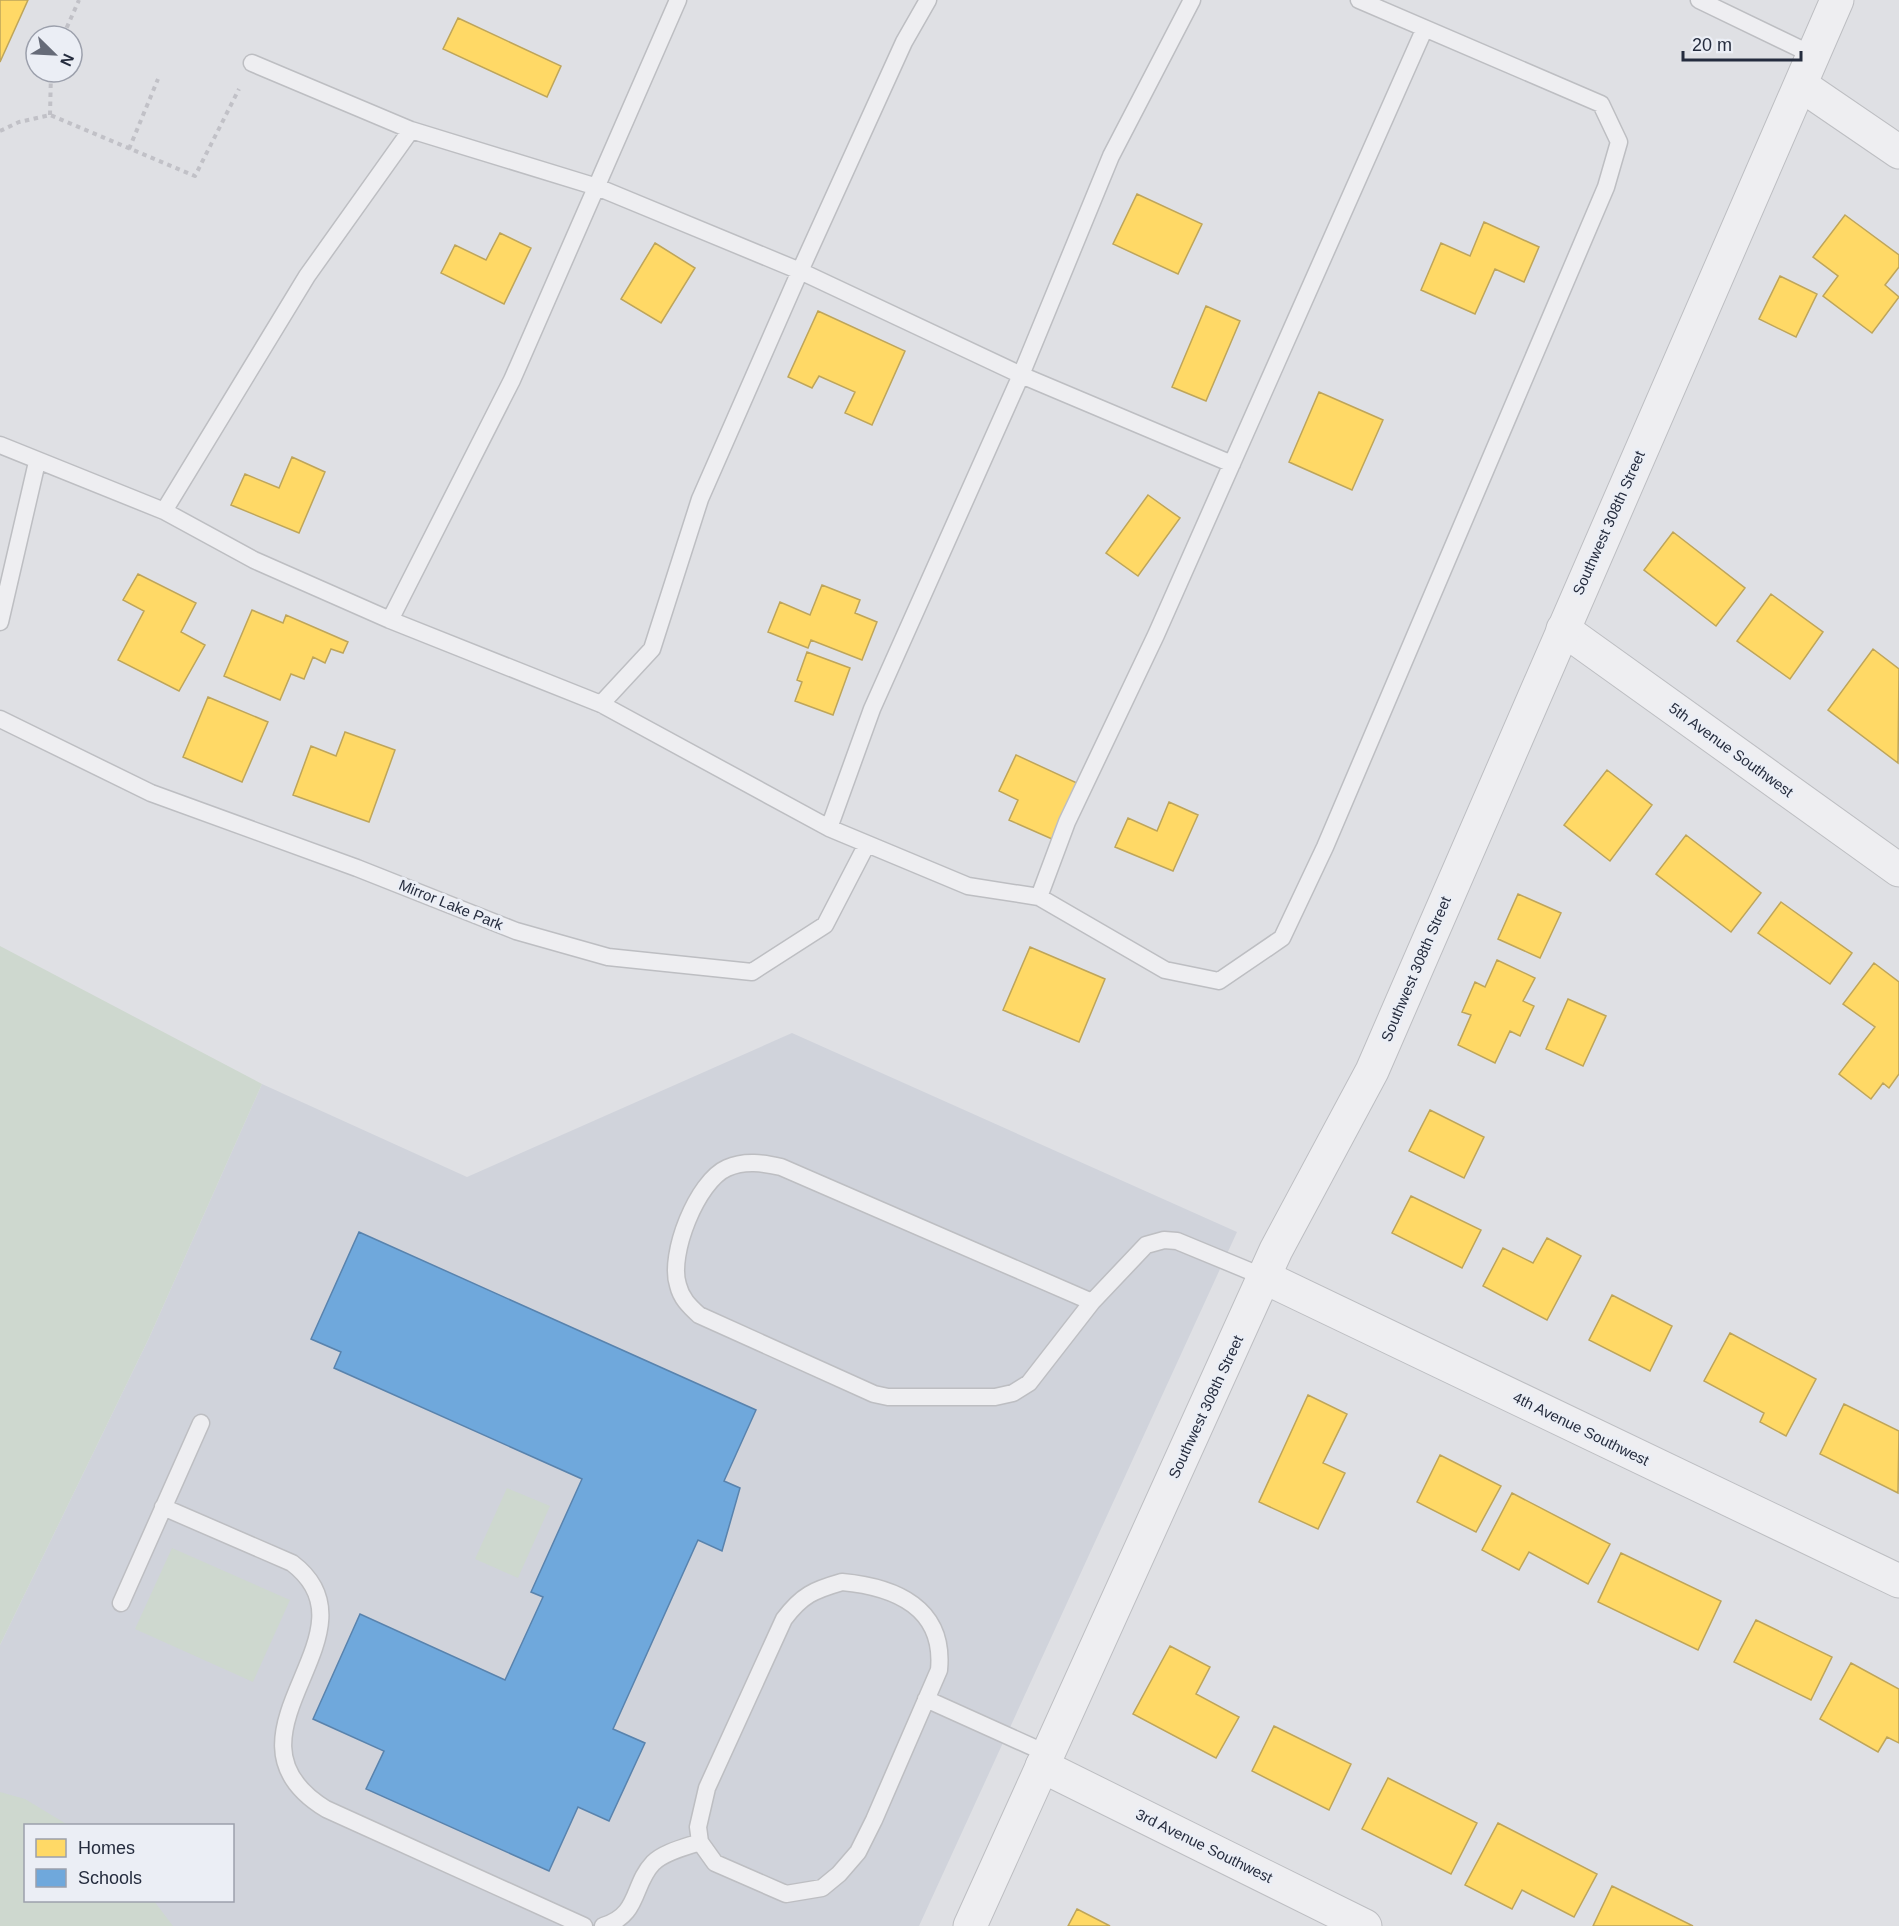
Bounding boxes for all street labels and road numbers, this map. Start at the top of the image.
street label: Southwest 308th Street [1569,447,1648,597]
street label: 5th Avenue Southwest [1666,699,1797,801]
street label: Mirror Lake Park [397,876,506,933]
street label: Southwest 308th Street [1377,893,1454,1044]
street label: Southwest 308th Street [1165,1332,1247,1481]
street label: 4th Avenue Southwest [1511,1388,1653,1469]
street label: 3rd Avenue Southwest [1133,1805,1276,1886]

